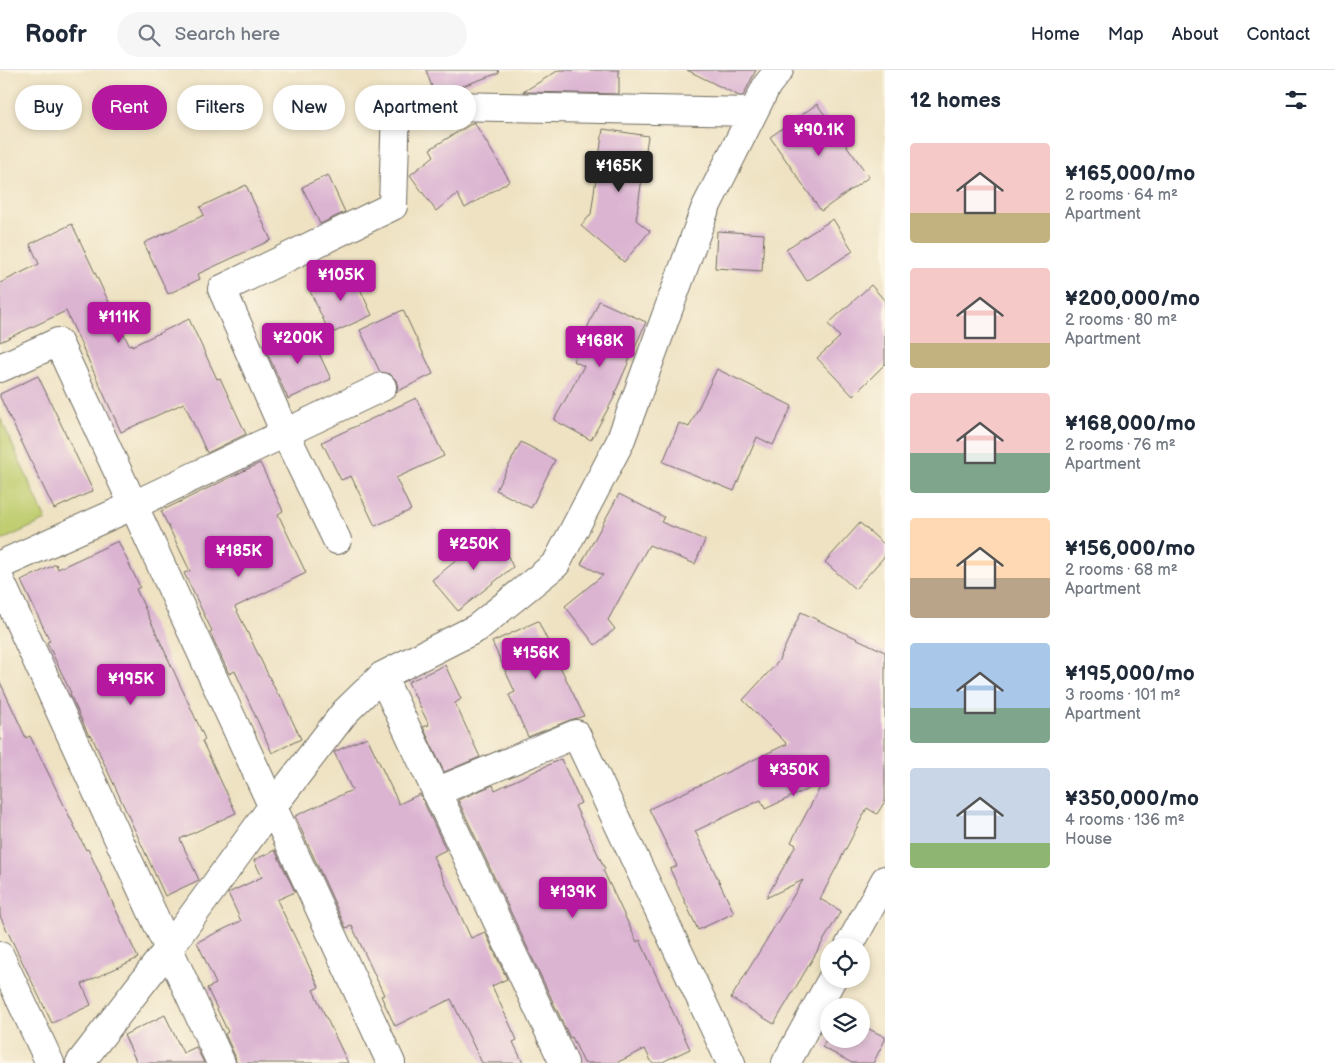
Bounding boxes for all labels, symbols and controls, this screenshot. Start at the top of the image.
search box [117,12,467,57]
text: Roofr [25,20,87,49]
icon: search [135,21,163,49]
text: Search here [175,23,280,46]
text: Home [1031,24,1080,45]
text: Map [1108,24,1144,45]
text: About [1172,24,1219,45]
text: Contact [1247,24,1310,45]
chip: Buy [15,85,82,130]
chip: Rent [92,85,167,130]
chip: Filters [177,85,263,130]
chip: New [273,85,345,130]
chip: Apartment [355,85,476,130]
icon: filters [1282,86,1310,114]
text: 12 homes [910,88,1001,113]
pin: ¥90.1K [778,114,860,157]
text: ¥90.1K [794,121,844,140]
pin: ¥165K [584,150,654,193]
text: ¥165K [596,157,642,176]
text: ¥165,000/mo [1065,161,1195,186]
icon: home [950,163,1010,223]
text: 2 rooms · 64 m² [1065,186,1178,205]
text: Apartment [1065,205,1141,224]
pin: ¥105K [306,260,376,302]
text: ¥105K [318,266,364,285]
text: ¥200,000/mo [1065,286,1200,311]
icon: home [950,288,1010,348]
pin: ¥111K [84,302,154,344]
text: ¥111K [99,308,139,327]
text: 2 rooms · 80 m² [1065,311,1177,330]
pin: ¥200K [263,322,333,365]
pin: ¥168K [565,326,635,368]
text: ¥200K [273,329,323,348]
text: Apartment [1065,330,1141,349]
text: ¥168K [577,332,623,351]
text: ¥168,000/mo [1065,411,1196,436]
icon: home [950,413,1010,473]
text: 2 rooms · 76 m² [1065,436,1176,455]
text: Apartment [1065,455,1141,474]
pin: ¥250K [439,528,509,571]
text: ¥250K [449,535,499,554]
pin: ¥185K [204,536,274,578]
text: ¥156,000/mo [1065,536,1195,561]
icon: home [950,538,1010,598]
text: ¥185K [216,542,262,561]
text: 2 rooms · 68 m² [1065,561,1178,580]
text: Apartment [1065,580,1141,599]
pin: ¥156K [501,638,571,680]
text: ¥156K [513,644,559,663]
text: ¥195,000/mo [1065,661,1195,686]
icon: home [950,663,1010,723]
pin: ¥195K [96,664,166,706]
text: ¥195K [108,670,154,689]
text: 3 rooms · 101 m² [1065,686,1181,705]
text: Apartment [1065,705,1141,724]
pin: ¥350K [759,754,829,797]
text: ¥350K [769,761,819,780]
text: ¥350,000/mo [1065,786,1199,811]
icon: home [950,788,1010,848]
text: 4 rooms · 136 m² [1065,811,1185,830]
text: House [1065,830,1112,849]
pin: ¥139K [538,876,608,919]
text: ¥139K [550,883,596,902]
map controls [820,938,870,1048]
button: locate [820,938,870,988]
button: layers [820,998,870,1048]

